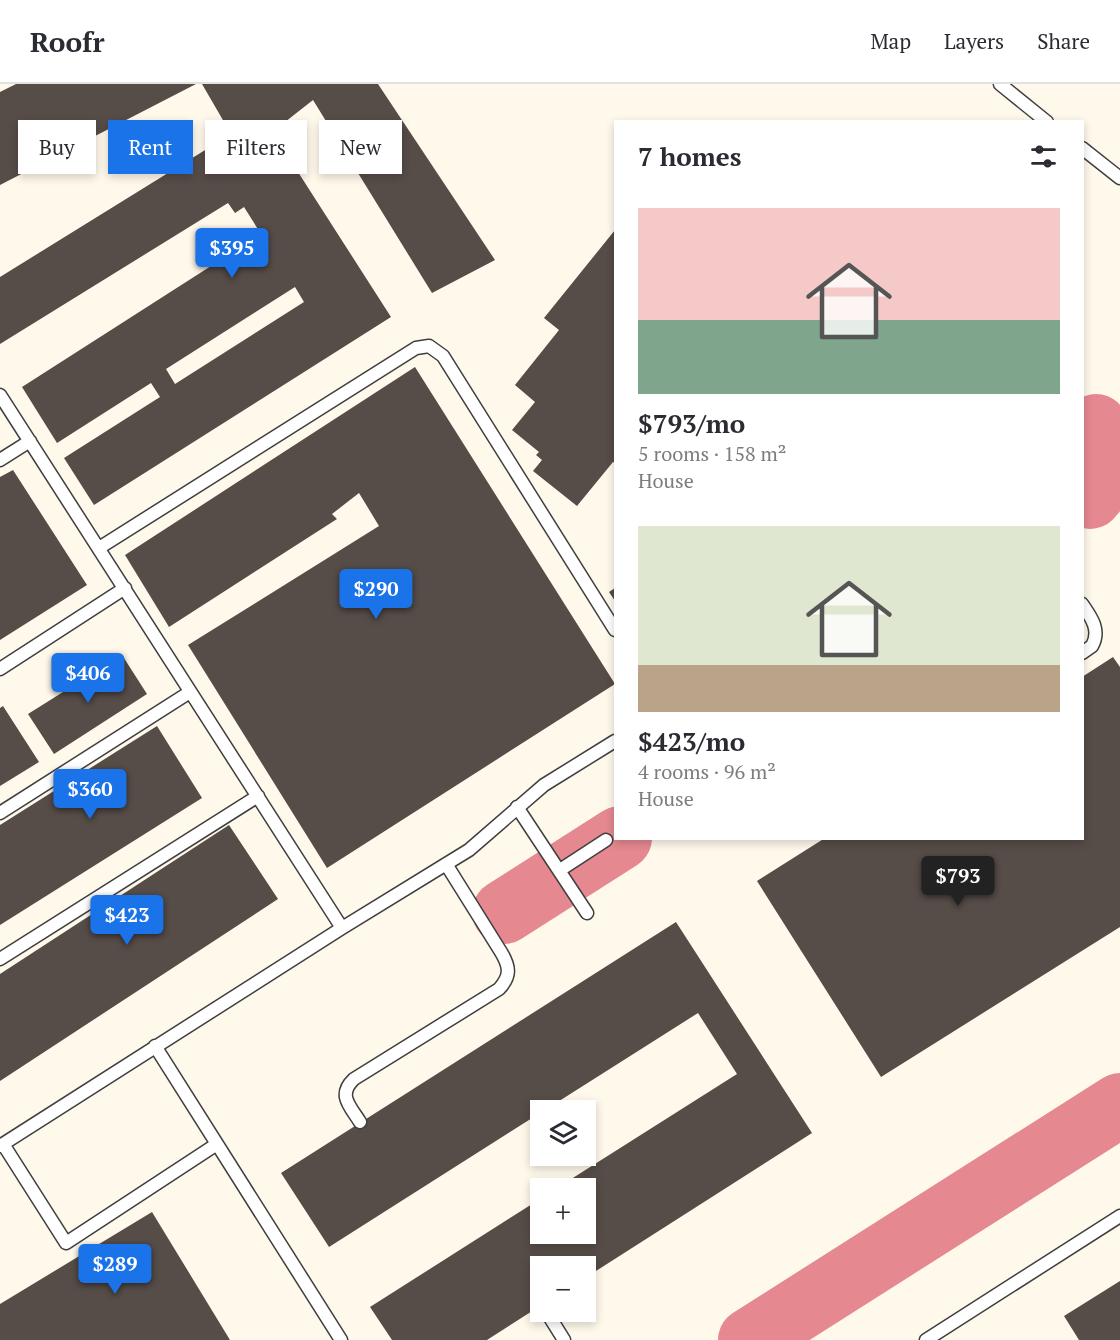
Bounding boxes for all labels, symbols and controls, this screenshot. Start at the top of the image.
text: Roofr [30,23,104,60]
text: Map [870,27,911,55]
text: Layers [944,27,1004,55]
text: Share [1037,27,1090,55]
chip: Buy [18,120,96,174]
chip: Rent [108,120,193,174]
chip: Filters [205,120,307,174]
chip: New [319,120,402,174]
text: 7 homes [638,139,742,173]
icon: filters [1027,140,1060,173]
pin: $395 [196,228,268,279]
text: $395 [209,234,255,261]
icon: home [795,247,903,355]
text: $793/mo [638,406,745,440]
text: 5 rooms · 158 m² [638,440,786,467]
text: House [638,467,694,494]
icon: home [795,565,903,673]
pin: $290 [340,569,412,620]
text: $290 [353,575,399,602]
pin: $406 [52,653,124,704]
text: $406 [65,659,111,686]
text: $423/mo [638,724,745,758]
text: 4 rooms · 96 m² [638,758,776,785]
pin: $360 [54,769,126,820]
text: $360 [67,775,113,802]
text: House [638,785,694,812]
pin: $793 [922,856,994,907]
text: $793 [935,862,981,889]
pin: $423 [91,895,163,946]
text: $423 [104,901,150,928]
map controls [530,1100,596,1322]
button: layers [530,1100,596,1166]
button: + [530,1178,596,1244]
pin: $289 [79,1244,151,1295]
text: $289 [92,1250,138,1277]
button: − [530,1256,596,1322]

